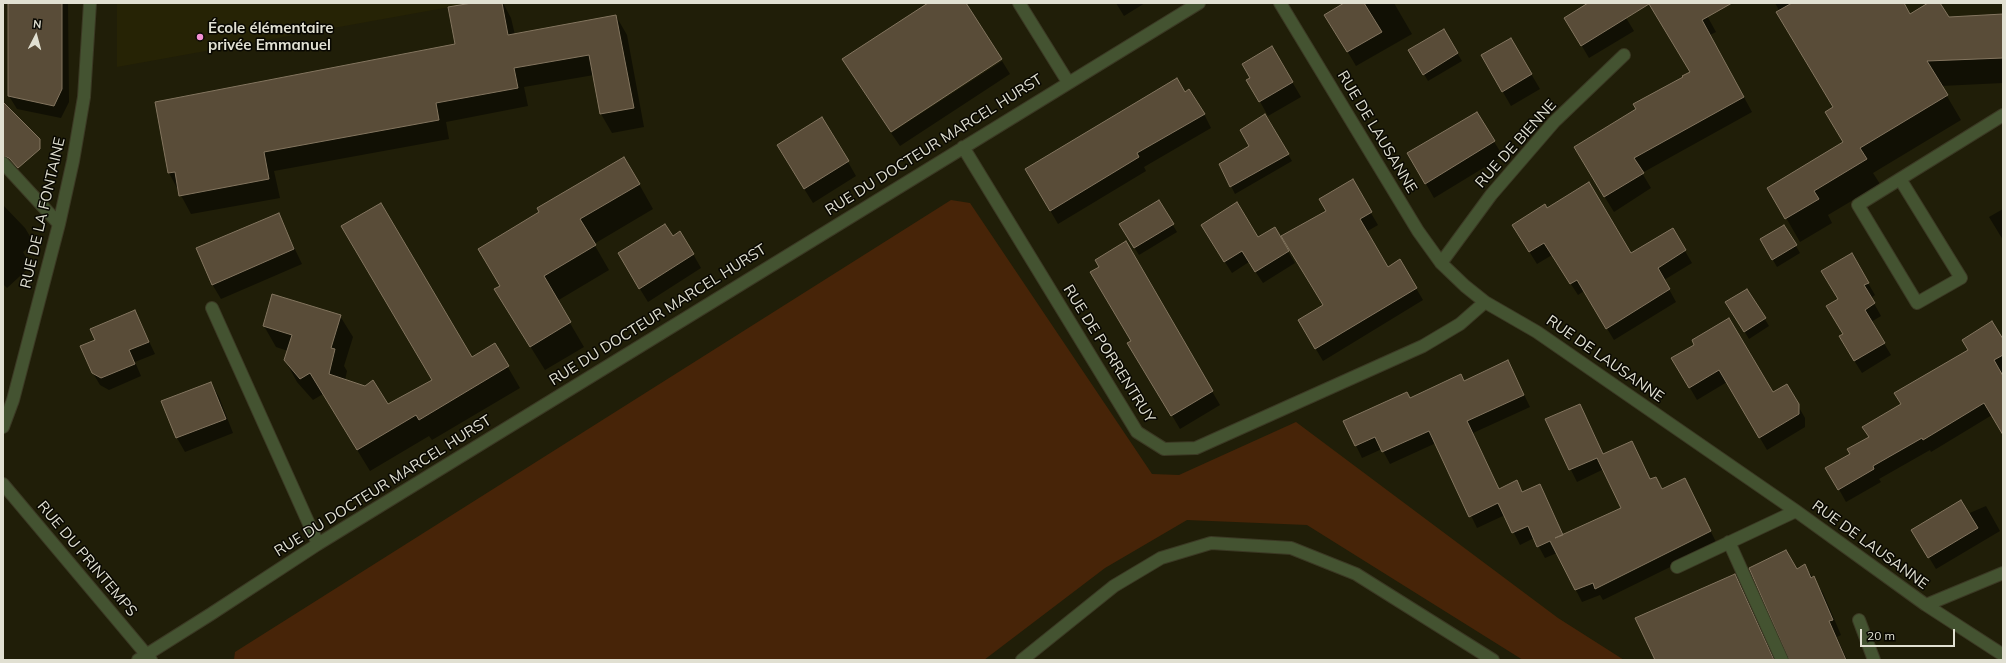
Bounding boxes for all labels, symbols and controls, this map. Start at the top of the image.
north arrow [16,16,56,56]
text: N [32,17,42,31]
place label: École élémentaire privée Emmanuel [208,19,333,54]
marker: École élémentaire privée Emmanuel [195,32,205,42]
street label: RUE DE LAUSANNE [1333,68,1421,196]
street label: RUE DU DOCTEUR MARCEL HURST [822,70,1046,220]
street label: RUE DE BIENNE [1472,96,1560,192]
street label: RUE DE LA FONTAINE [17,136,69,290]
street label: RUE DU DOCTEUR MARCEL HURST [546,240,770,390]
street label: RUE DE PORRENTRUY [1059,282,1159,426]
street label: RUE DE LAUSANNE [1543,312,1667,406]
street label: RUE DU DOCTEUR MARCEL HURST [271,411,495,561]
street label: RUE DE LAUSANNE [1808,497,1932,593]
street label: RUE DU PRINTEMPS [33,498,141,620]
scale bar [1862,621,1957,647]
text: 20 m [1867,628,1895,643]

